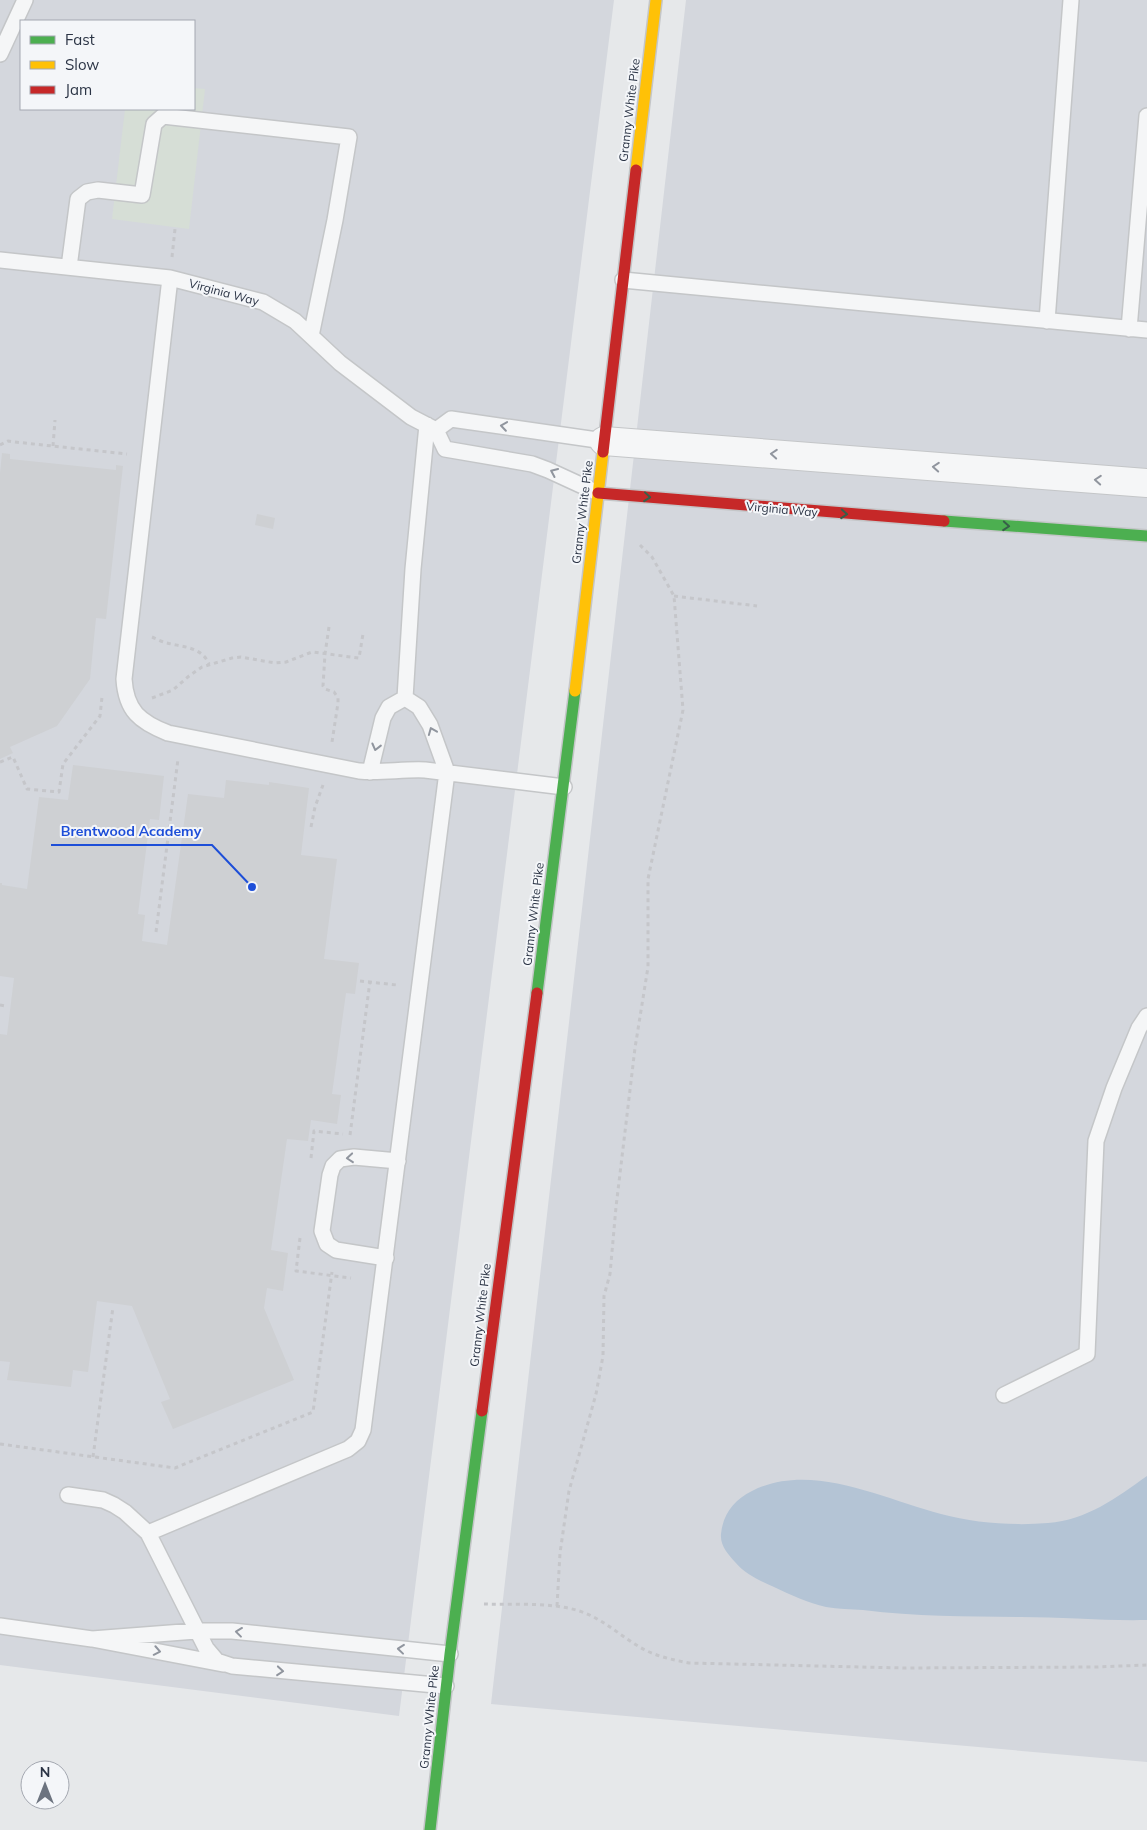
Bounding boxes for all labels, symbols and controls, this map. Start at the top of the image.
legend [20,20,195,110]
text: Fast [65,30,95,49]
text: Slow [65,55,99,74]
street label: Granny White Pike [615,57,643,163]
text: Jam [65,80,92,99]
street label: Virginia Way [187,275,261,309]
one-way arrow [499,421,507,432]
one-way arrow [770,449,778,460]
street label: Granny White Pike [568,459,596,565]
one-way arrow [932,462,940,473]
one-way arrow [550,468,559,479]
one-way arrow [1094,474,1102,485]
one-way arrow [643,491,651,502]
street label: Virginia Way [745,498,819,520]
one-way arrow [840,508,848,519]
one-way arrow [1002,520,1010,531]
one-way arrow [428,727,438,736]
one-way arrow [371,742,382,751]
callout: Brentwood Academy [51,816,212,845]
text: Brentwood Academy [61,822,202,840]
street label: Granny White Pike [519,861,547,967]
one-way arrow [345,1152,353,1163]
street label: Granny White Pike [466,1262,494,1368]
one-way arrow [235,1627,243,1638]
one-way arrow [397,1644,405,1655]
one-way arrow [153,1646,161,1656]
street label: Granny White Pike [416,1664,442,1770]
one-way arrow [277,1665,285,1676]
north arrow [20,1760,70,1810]
text: N [40,1763,50,1781]

